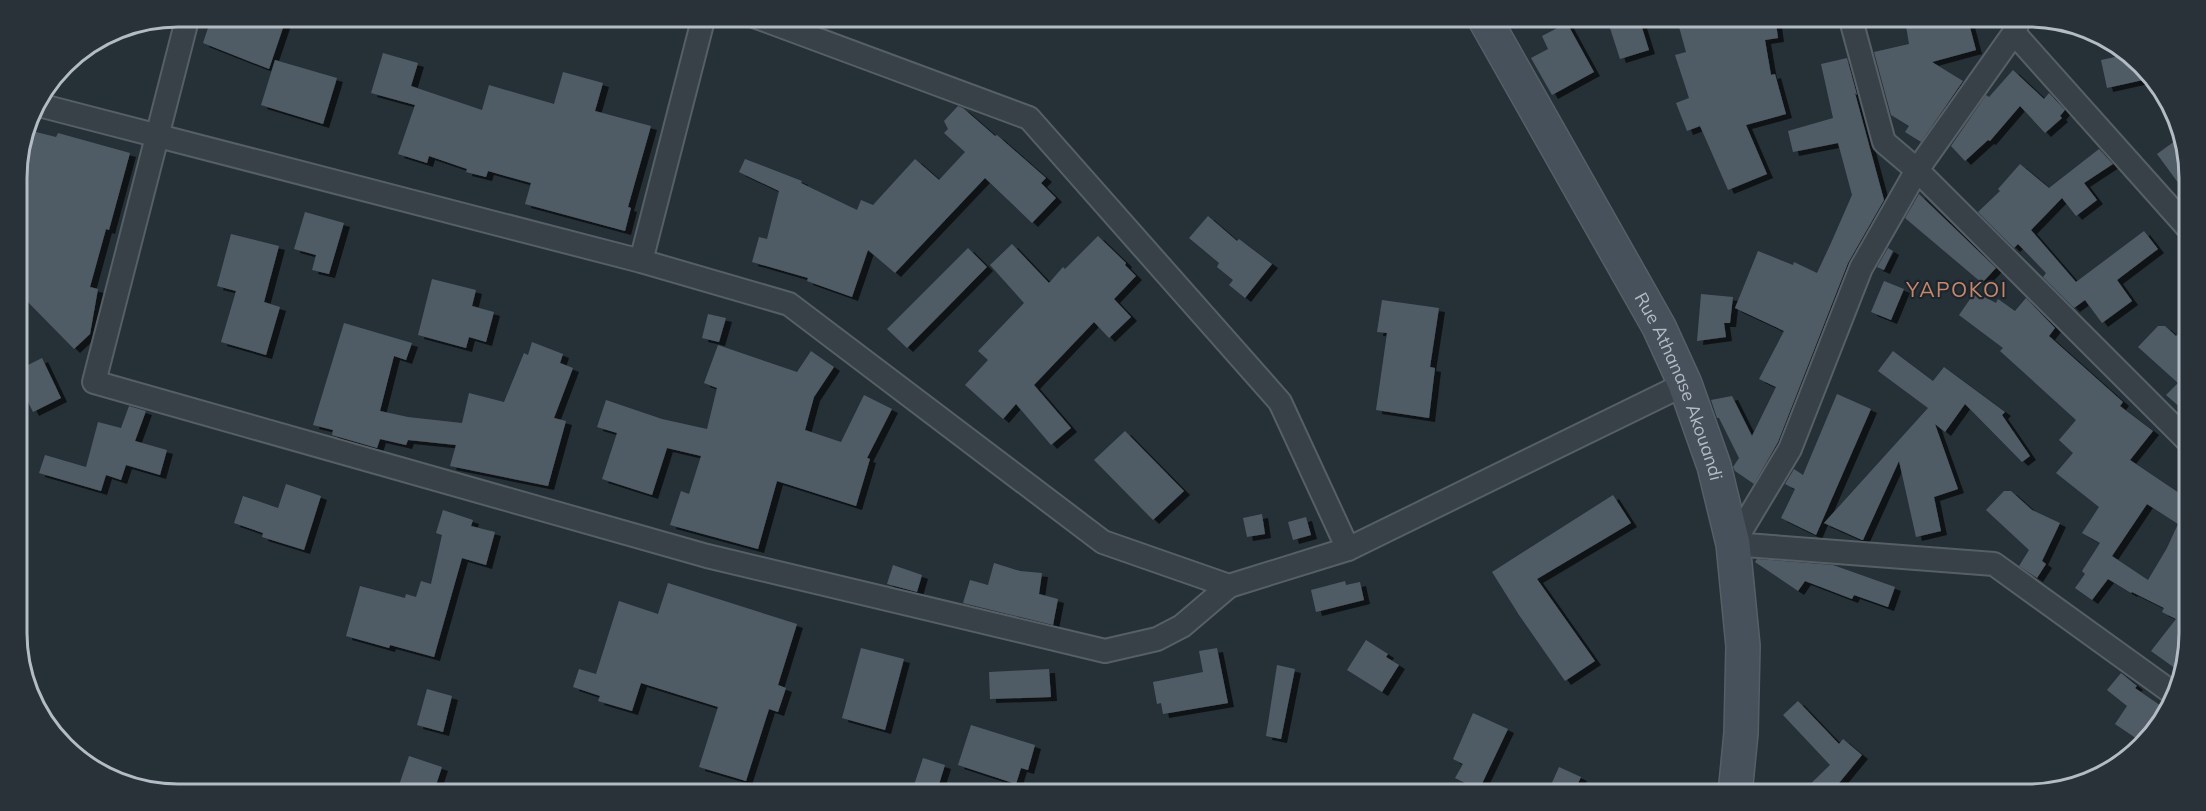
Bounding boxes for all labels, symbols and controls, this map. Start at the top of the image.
district label: YAPOKOI [1905,276,2008,302]
street label: Rue Athanase Akouandi [1630,288,1729,483]

